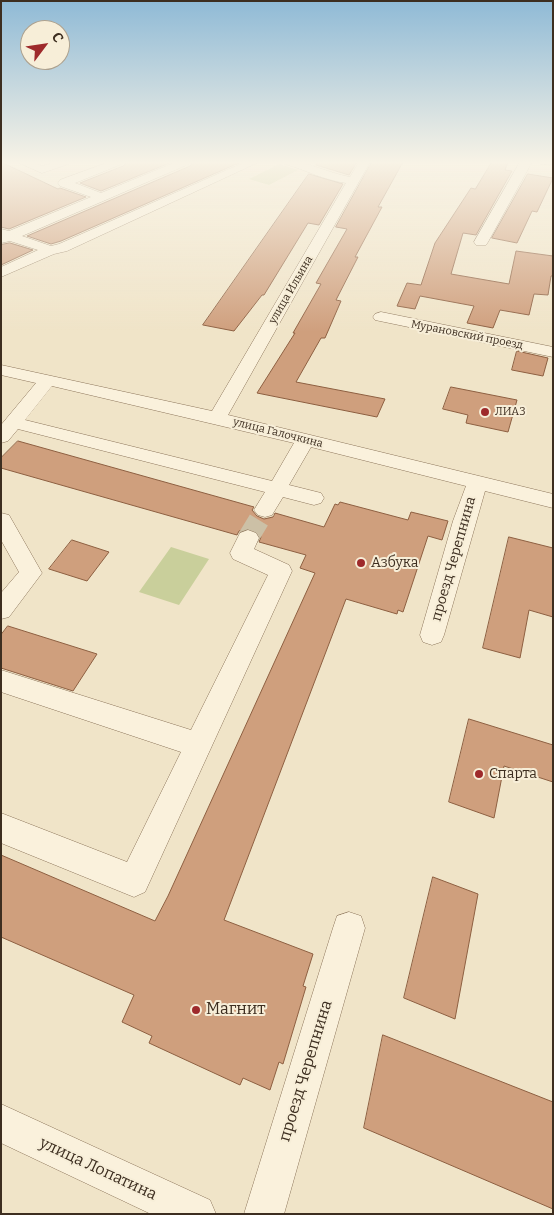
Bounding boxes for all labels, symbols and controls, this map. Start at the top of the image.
north arrow [20,20,70,70]
text: С [48,29,67,46]
street label: улица Ильина [266,254,316,326]
street label: Мурановский проезд [410,318,524,352]
place label: ЛИАЗ [495,405,526,419]
marker: ЛИАЗ [479,406,491,418]
street label: улица Галочкина [232,415,324,451]
street label: проезд Черепнина [428,495,480,623]
place label: Азбука [371,555,418,571]
marker: Азбука [355,557,367,569]
place label: Спарта [489,766,537,782]
marker: Спарта [473,768,485,780]
street label: проезд Черепнина [275,998,337,1144]
place label: Магнит [206,1000,265,1020]
marker: Магнит [190,1004,202,1016]
street label: улица Лопатина [36,1133,160,1205]

